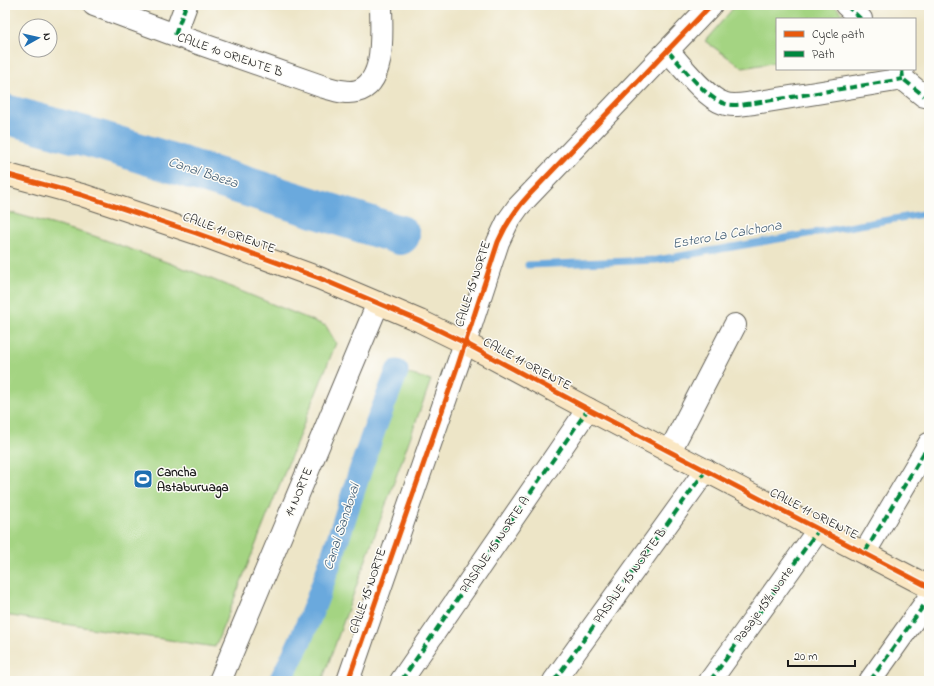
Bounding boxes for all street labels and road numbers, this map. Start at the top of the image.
street label: CALLE 10 ORIENTE B [174,28,286,82]
street label: CALLE 11 ORIENTE [180,207,278,259]
street label: CALLE 15 NORTE [450,238,496,330]
street label: CALLE 11 ORIENTE [480,333,575,395]
street label: 14 NORTE [280,464,318,520]
street label: CALLE 11 ORIENTE [766,483,862,545]
street label: PASAJE 15 NORTE A [455,493,535,597]
street label: PASAJE 15 NORTE B [589,524,671,628]
street label: CALLE 15 NORTE [344,545,392,637]
street label: Pasaje 15½ Norte [730,562,799,647]

